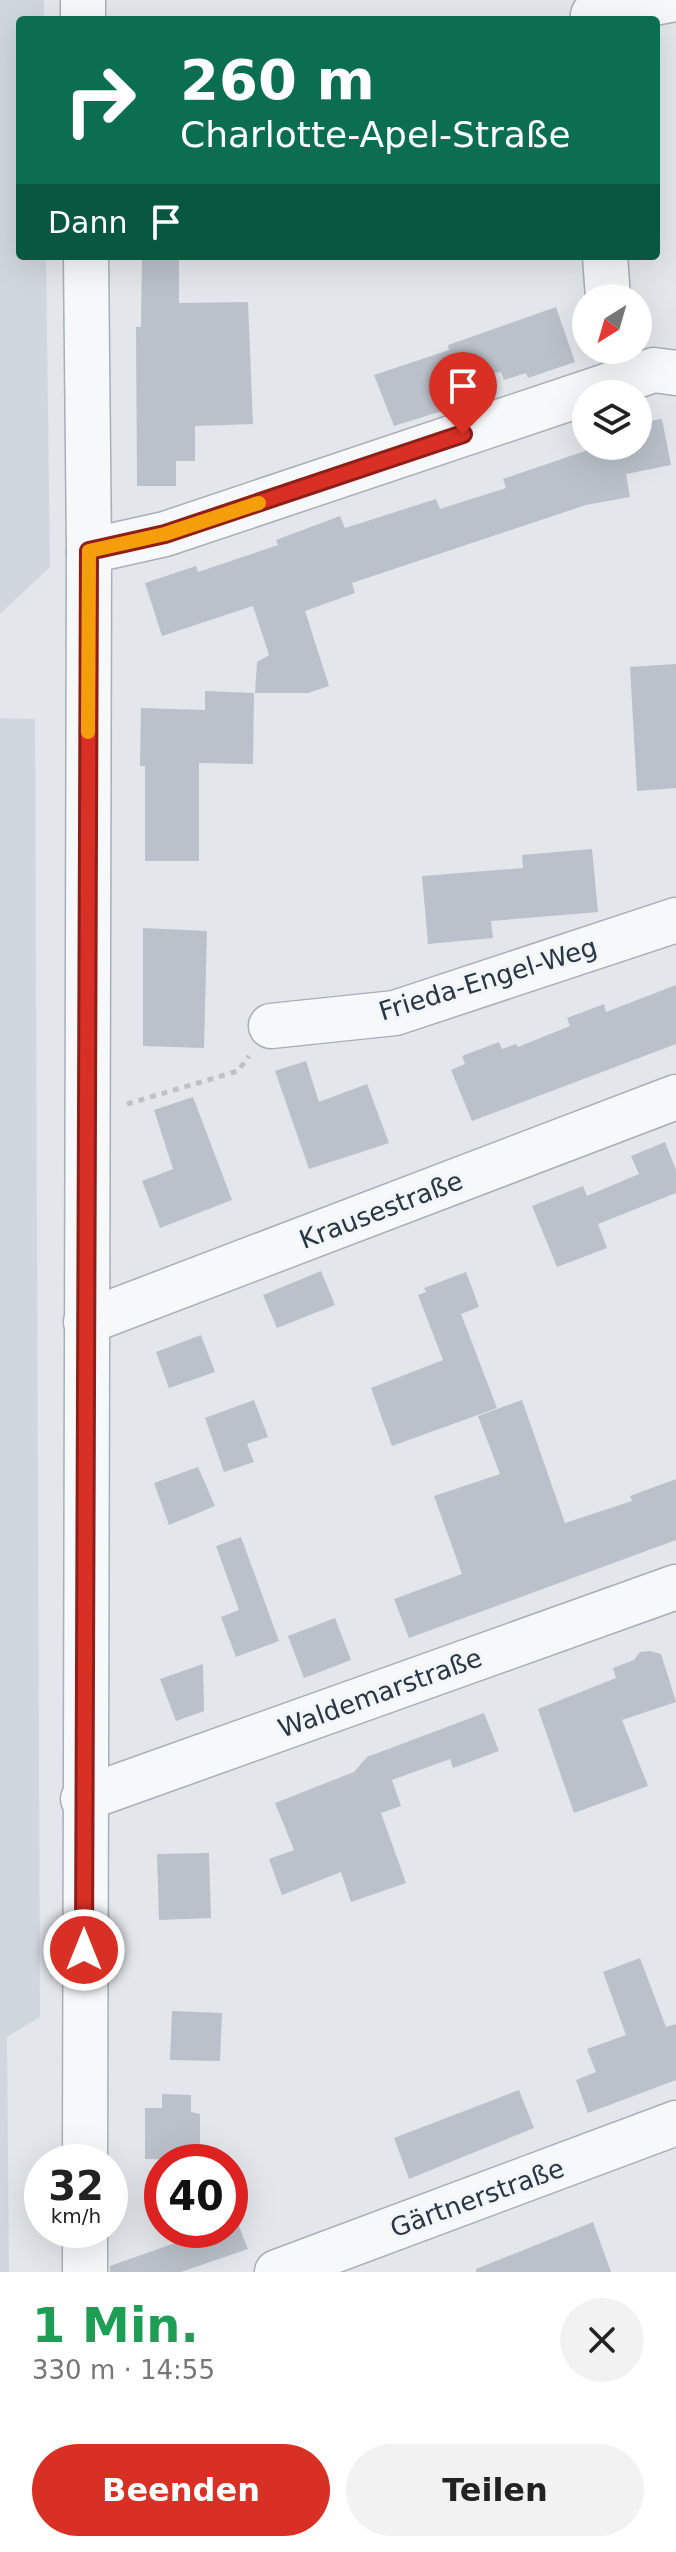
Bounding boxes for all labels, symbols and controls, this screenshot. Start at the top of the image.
text: 260 m [180,47,375,112]
icon: right [48,48,152,152]
text: Charlotte-Apel-Straße [180,114,571,155]
icon: arrive [144,200,188,244]
text: Dann [48,205,128,240]
north arrow [572,284,652,364]
map controls [572,284,652,460]
pin [429,352,497,434]
icon: arrive [441,364,485,408]
button: layers [572,380,652,460]
street label: Frieda-Engel-Weg [375,932,601,1026]
street label: Krausestraße [295,1165,467,1255]
street label: Waldemarstraße [274,1642,486,1744]
position arrow [42,1908,126,1992]
speed limit sign: 40 [144,2144,248,2248]
street label: Gärtnerstraße [386,2153,568,2243]
text: 32 [48,2163,104,2209]
text: km/h [51,2204,101,2228]
text: 1 Min. [32,2297,199,2353]
button: close [560,2298,644,2382]
text: 330 m · 14:55 [32,2355,215,2385]
button: Beenden [32,2444,330,2536]
button: Teilen [346,2444,644,2536]

